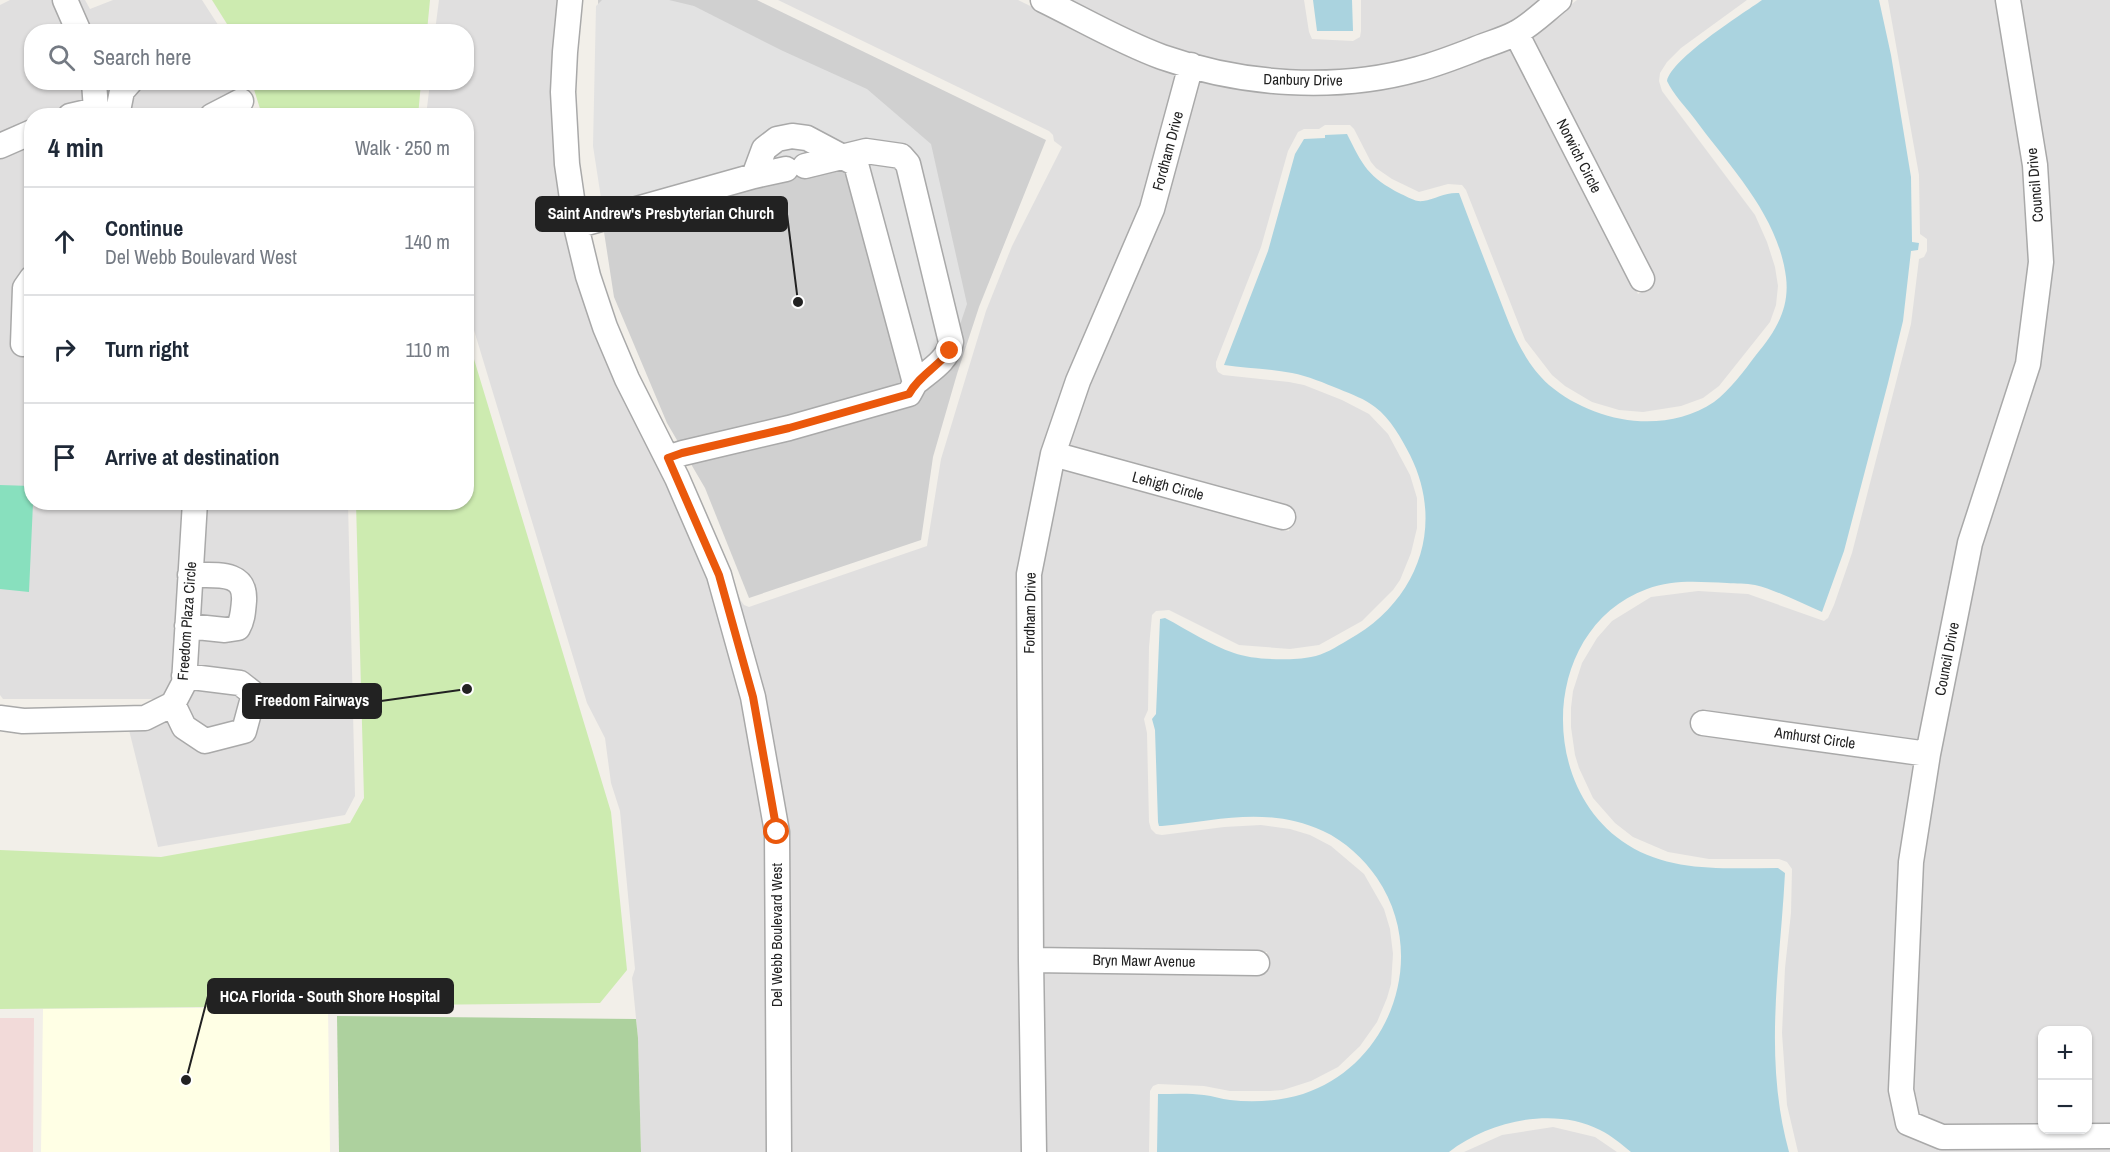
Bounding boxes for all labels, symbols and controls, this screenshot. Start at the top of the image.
search box [24,24,474,90]
icon: search [45,41,78,74]
text: Search here [93,42,191,72]
street label: Danbury Drive [1263,68,1343,91]
street label: Fordham Drive [1147,109,1188,193]
street label: Norwich Circle [1552,115,1607,197]
text: 4 min [48,130,104,165]
text: Walk · 250 m [355,134,450,161]
street label: Council Drive [2021,147,2048,223]
callout: Saint Andrew's Presbyterian Church [536,197,787,231]
text: Saint Andrew's Presbyterian Church [548,202,774,224]
text: Continue [105,213,183,243]
icon: ahead [48,225,81,258]
text: 140 m [404,228,450,255]
text: Del Webb Boulevard West [105,243,297,270]
icon: right [48,333,81,366]
text: Turn right [105,334,189,364]
text: 110 m [406,336,450,363]
route end [936,337,962,363]
icon: arrive [48,441,81,474]
text: Arrive at destination [105,442,279,472]
street label: Lehigh Circle [1130,466,1206,505]
street label: Freedom Plaza Circle [172,561,201,681]
street label: Fordham Drive [1018,572,1041,654]
street label: Council Drive [1929,620,1964,697]
callout: Freedom Fairways [243,684,381,718]
text: Freedom Fairways [255,689,369,711]
street label: Amhurst Circle [1772,721,1857,754]
route start [763,818,789,844]
street label: Del Webb Boulevard West [766,863,787,1007]
street label: Bryn Mawr Avenue [1092,949,1196,972]
callout: HCA Florida - South Shore Hospital [208,979,453,1013]
text: HCA Florida - South Shore Hospital [220,985,440,1007]
map controls [2038,1026,2092,1134]
button: + [2038,1026,2092,1080]
button: − [2038,1080,2092,1134]

